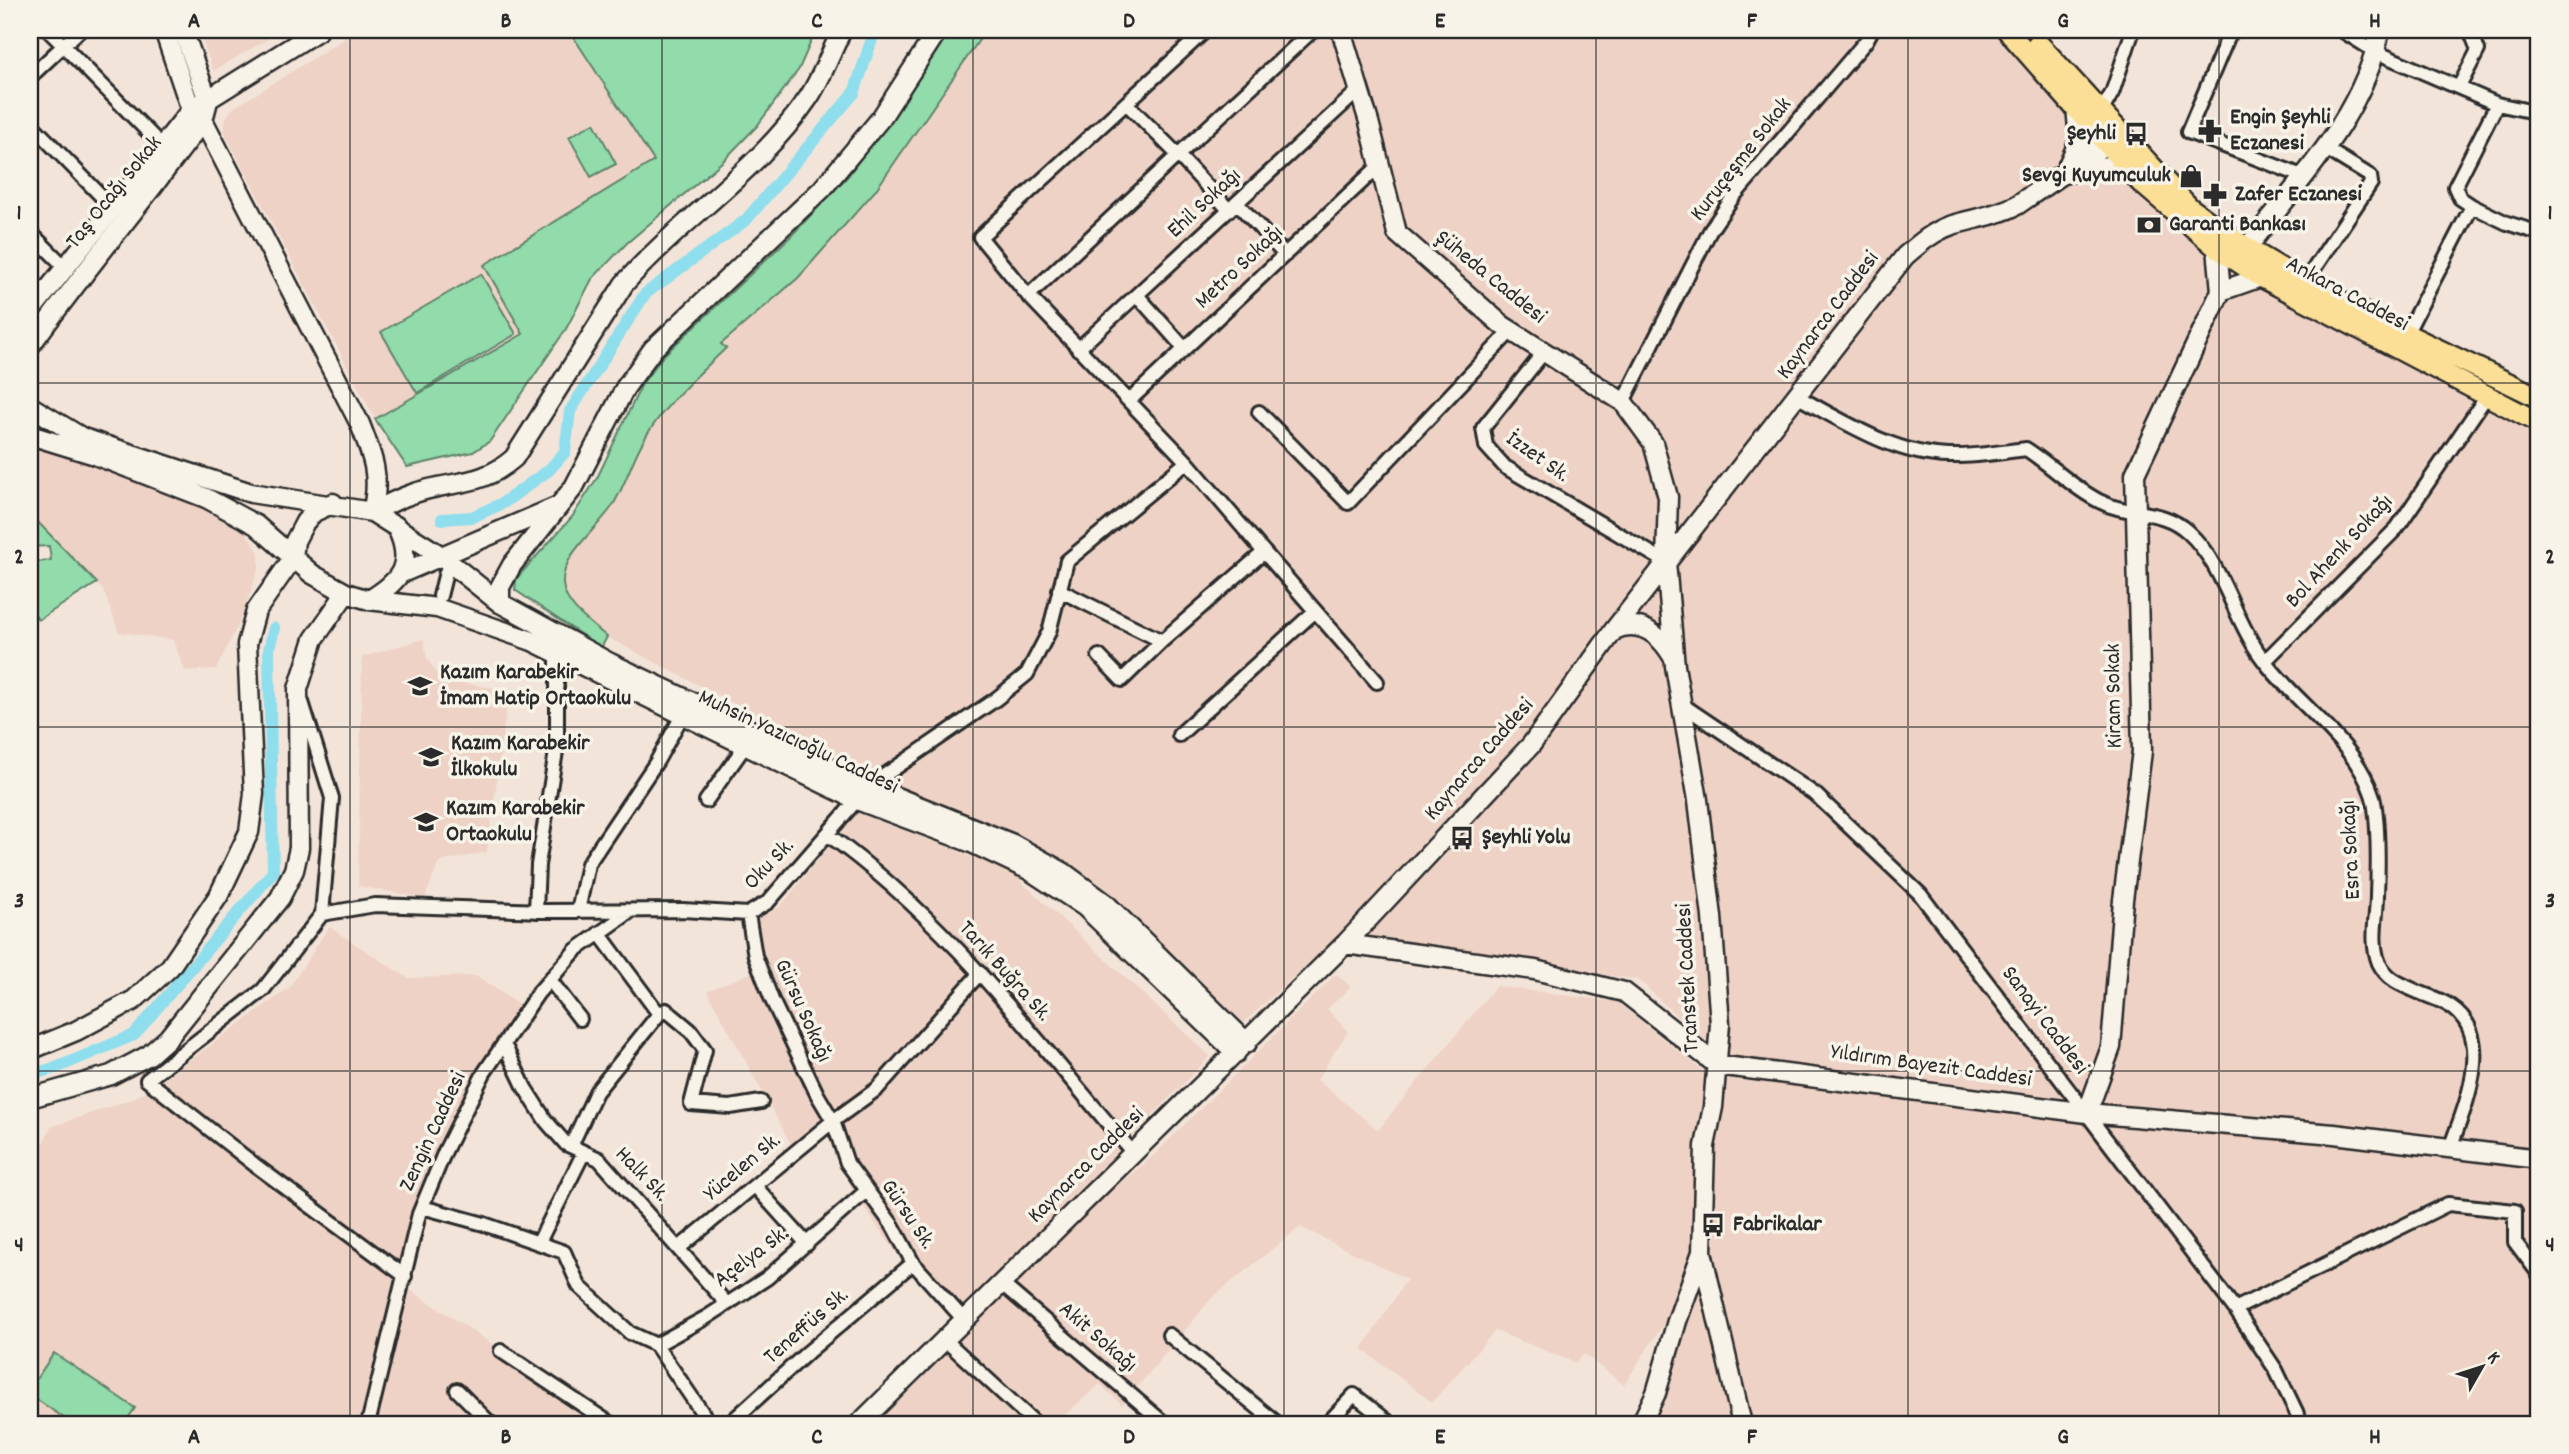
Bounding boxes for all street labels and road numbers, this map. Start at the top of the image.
street label: Kuruçeşme Sokak [1683,91,1801,229]
street label: Taş Ocağı Sokak [59,129,171,257]
street label: Ehil Sokağı [1161,161,1249,247]
street label: Metro Sokağı [1188,218,1292,318]
street label: Şüheda Caddesi [1427,223,1553,333]
street label: Kaynarca Caddesi [1770,245,1888,387]
street label: Ankara Caddesi [2279,249,2415,341]
street label: İzzet Sk. [1498,424,1576,492]
street label: Bol Ahenk Sokağı [2278,488,2402,616]
street label: Kiram Sokak [2098,643,2132,749]
street label: Muhsin Yazıcıoğlu Caddesi [692,682,904,804]
street label: Kaynarca Caddesi [1417,691,1543,829]
street label: Esra Sokağı [2333,799,2371,901]
street label: Oku Sk. [737,832,803,898]
street label: Transtek Caddesi [1669,902,1709,1054]
street label: Tarık Buğra Sk. [949,914,1059,1030]
street label: Gürsu Sokağı [765,954,839,1068]
street label: Sanayi Caddesi [1992,960,2096,1082]
street label: Yıldırım Bayezit Caddesi [1828,1037,2034,1097]
street label: Zengin Caddesi [392,1067,476,1197]
street label: Kaynarca Caddesi [1021,1100,1153,1232]
street label: Yücelen Sk. [697,1126,789,1210]
street label: Halk Sk. [606,1140,676,1210]
street label: Gürsu Sk. [871,1173,943,1257]
street label: Açelya Sk. [708,1219,796,1297]
street label: Teneffüs Sk. [757,1280,857,1374]
street label: Akit Sokağı [1050,1294,1144,1382]

